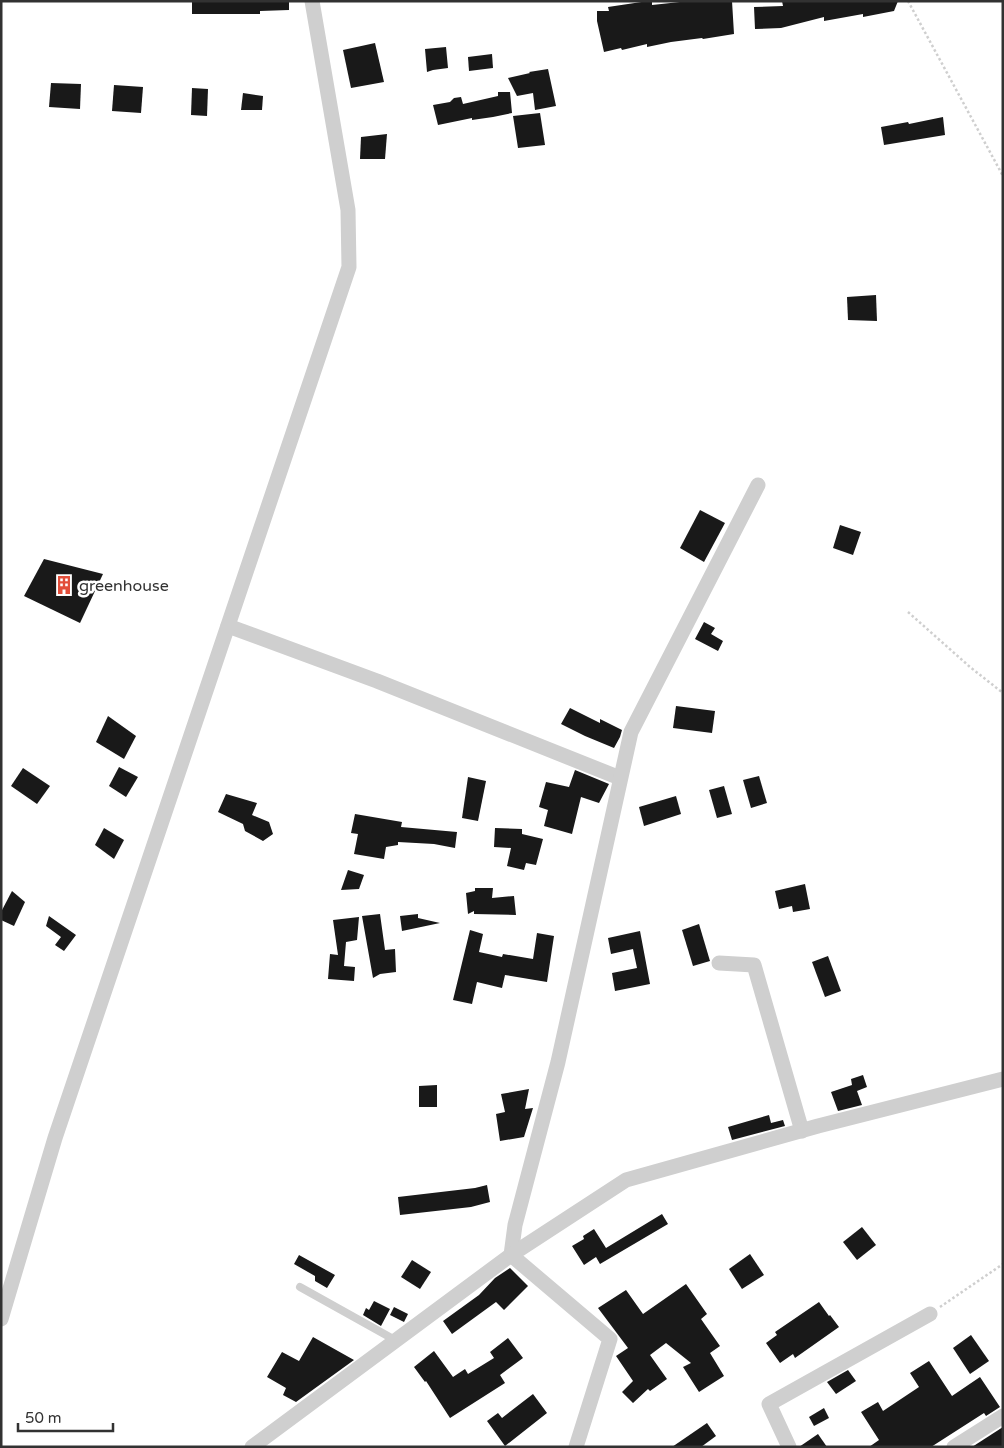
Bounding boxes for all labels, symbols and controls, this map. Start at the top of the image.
building icon: greenhouse [53,574,75,596]
place label: greenhouse [79,576,169,596]
scale bar [18,1400,112,1432]
text: 50 m [25,1409,62,1427]

